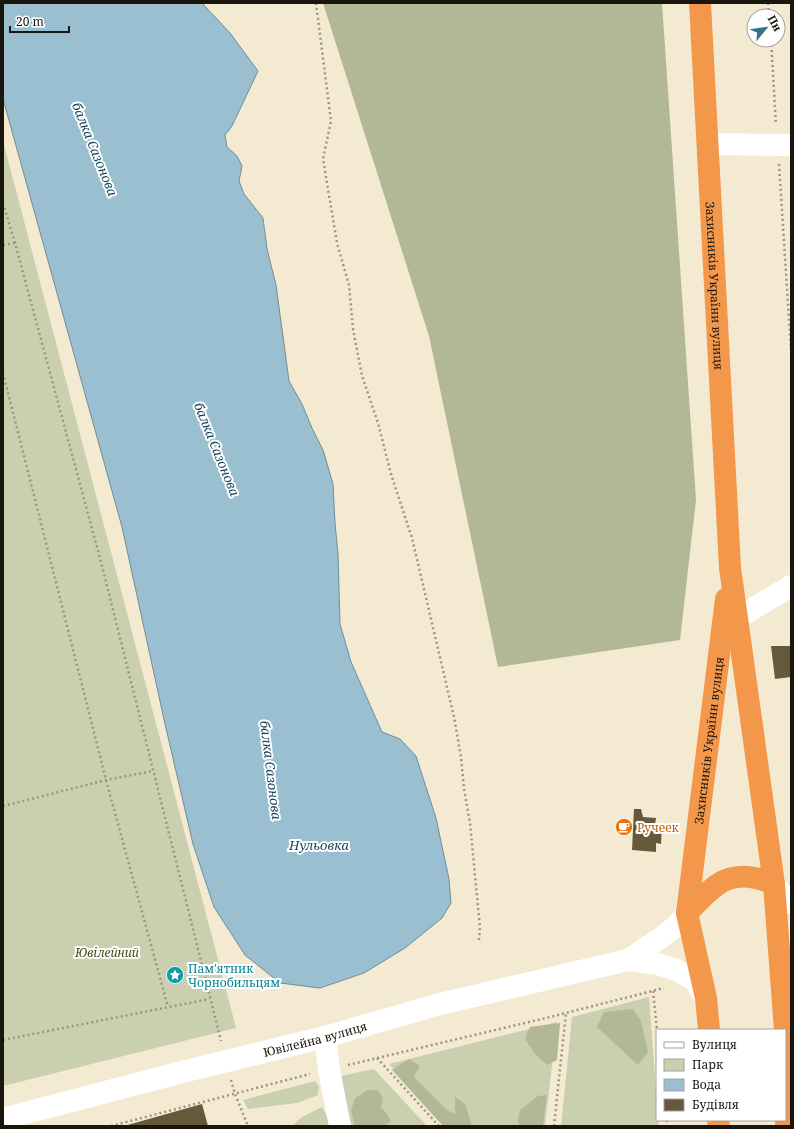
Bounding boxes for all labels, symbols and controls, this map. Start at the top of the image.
scale bar [10,8,69,34]
north arrow [746,8,786,48]
text: Пн [765,12,786,34]
text: 20 m [16,13,44,30]
water label: балка Сазонова [68,99,122,199]
street label: Захисників України вулиця [702,201,728,370]
water label: балка Сазонова [190,399,244,499]
street label: Захисників України вулиця [690,656,727,825]
water label: балка Сазонова [256,719,286,821]
cafe icon: Ручеек [614,817,634,837]
place label: Ручеек [637,819,680,836]
water label: Нульовка [288,836,350,854]
park label: Ювілейний [74,944,139,961]
place label: Пам'ятник Чорнобильцям [188,960,280,991]
place icon: Пам'ятник Чорнобильцям [165,965,185,985]
street label: Ювілейна вулиця [261,1017,369,1060]
legend [656,1029,786,1121]
text: Вулиця [692,1036,737,1053]
text: Парк [692,1056,724,1073]
text: Вода [692,1076,721,1093]
text: Будівля [692,1096,739,1113]

